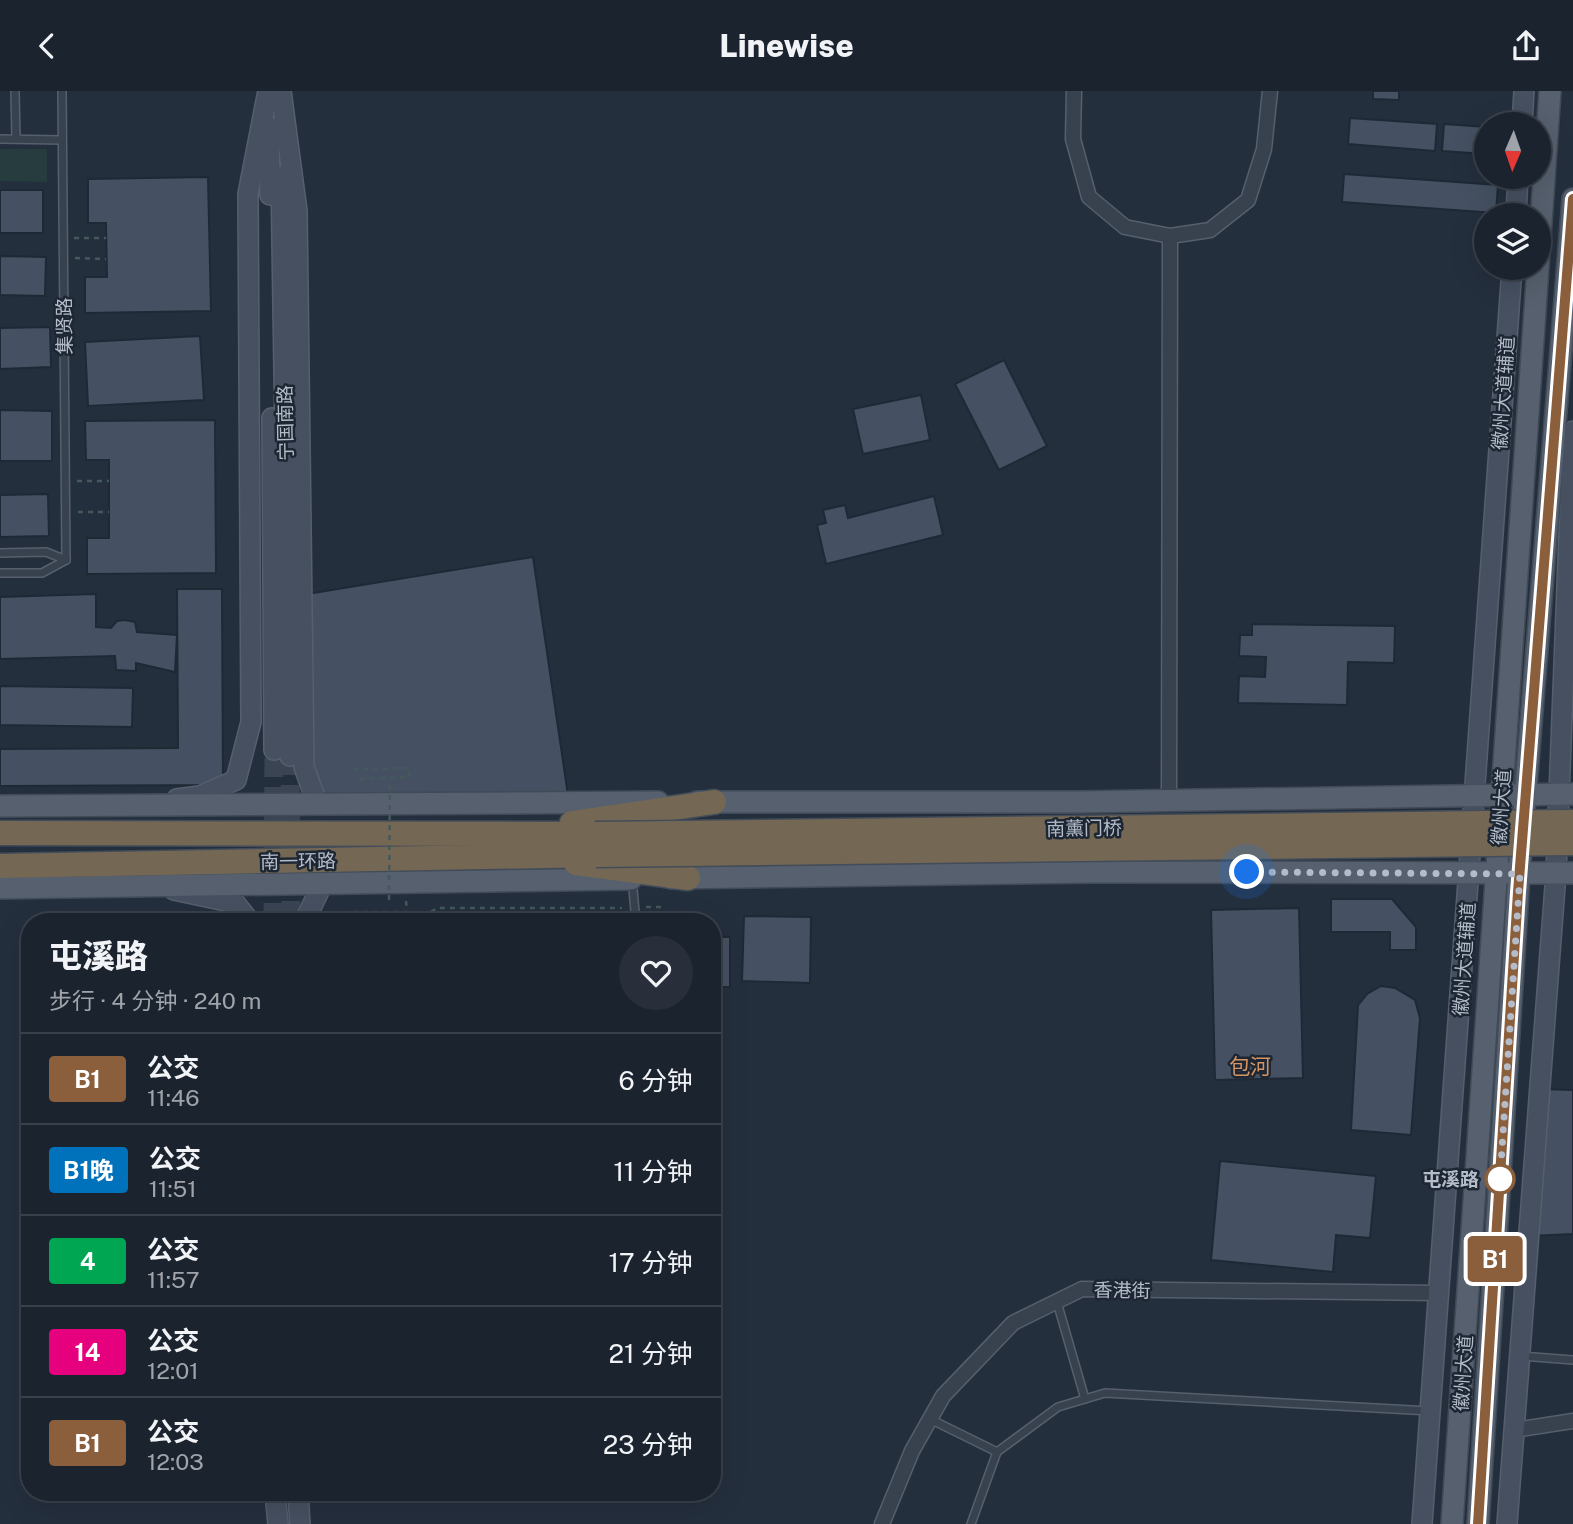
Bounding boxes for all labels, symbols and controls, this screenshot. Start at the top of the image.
icon: back [28,27,66,65]
text: Linewise [719,27,854,64]
icon: share [1507,27,1545,65]
north arrow [1474,112,1550,189]
map controls [1474,112,1551,280]
button: layers [1474,203,1551,280]
street label: 集贤路 [53,297,75,355]
street label: 徽州大道辅道 [1488,335,1518,451]
street label: 宁国南路 [273,385,297,461]
street label: 徽州大道 [1487,768,1515,846]
street label: 南薰门桥 [1046,816,1122,840]
street label: 南一环路 [260,849,336,873]
your location [1229,854,1264,889]
street label: 徽州大道辅道 [1449,901,1479,1017]
button: heart [619,936,693,1010]
text: 屯溪路 [49,937,148,975]
text: 步行 · 4 分钟 · 240 m [49,987,261,1014]
text: 公交 [147,1052,199,1083]
district label: 包河 [1229,1054,1271,1079]
text: B1 [74,1065,101,1093]
text: 6 分钟 [618,1065,693,1096]
text: 11:46 [147,1084,200,1111]
text: 公交 [149,1143,201,1174]
text: B1晚 [63,1156,114,1184]
text: 11 分钟 [614,1156,693,1187]
marker: 屯溪路 [1485,1164,1515,1194]
place label: 屯溪路 [1422,1168,1479,1190]
text: 11:51 [149,1175,197,1202]
text: 公交 [147,1234,199,1265]
line badge: B1 [1464,1236,1526,1282]
text: B1 [1482,1245,1508,1273]
text: 4 [80,1247,95,1275]
text: 17 分钟 [608,1247,693,1278]
text: 11:57 [147,1266,199,1293]
street label: 香港街 [1093,1279,1151,1301]
text: 公交 [147,1325,199,1356]
street label: 徽州大道 [1449,1334,1477,1412]
text: 14 [74,1338,101,1366]
text: 21 分钟 [609,1338,693,1369]
text: 12:01 [147,1357,199,1384]
text: 公交 [147,1416,199,1447]
text: B1 [74,1429,101,1457]
text: 23 分钟 [603,1429,693,1460]
text: 12:03 [147,1448,204,1475]

